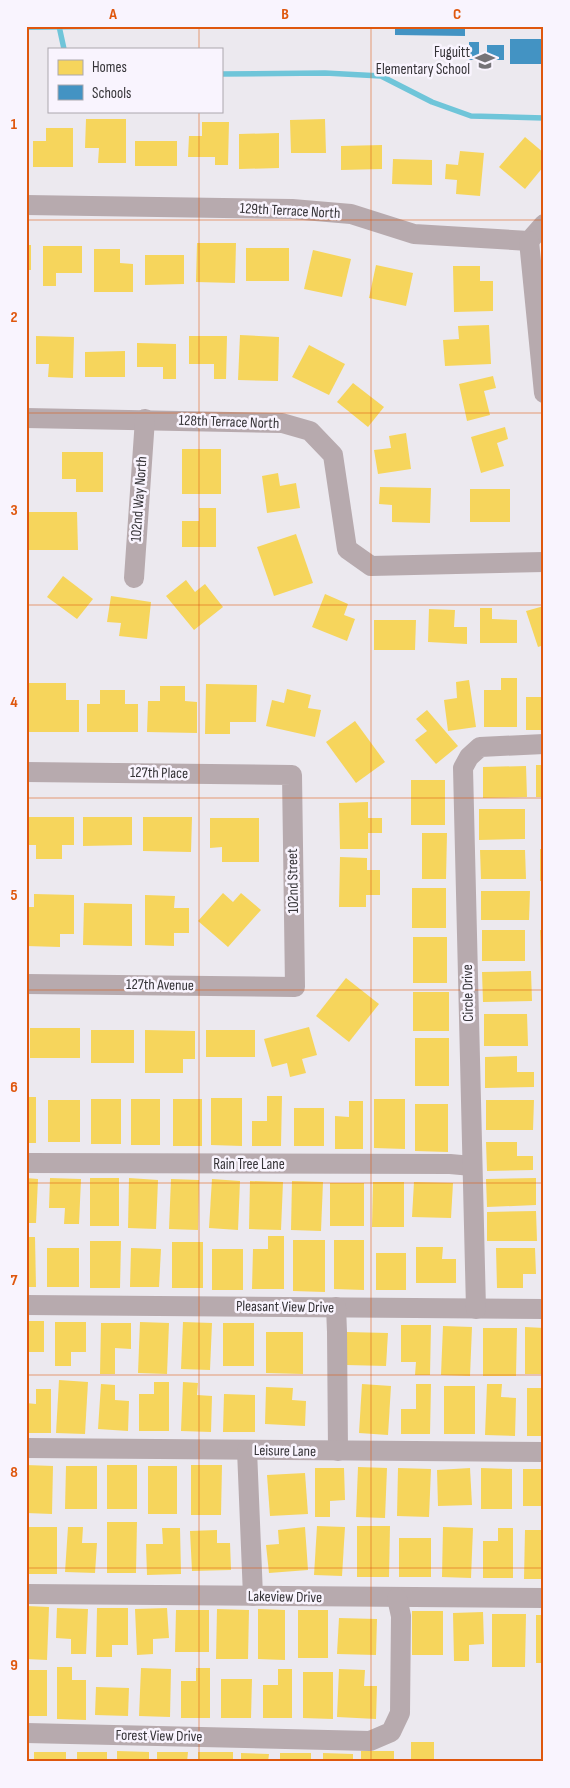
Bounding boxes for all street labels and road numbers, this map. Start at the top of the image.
street label: 129th Terrace North [239,199,341,223]
street label: 128th Terrace North [178,411,280,433]
street label: 102nd Way North [127,456,151,542]
street label: 127th Place [130,763,188,783]
street label: 102nd Street [283,848,303,914]
street label: Circle Drive [458,964,478,1022]
street label: 127th Avenue [126,975,194,995]
street label: Rain Tree Lane [213,1155,285,1174]
street label: Pleasant View Drive [236,1297,334,1317]
street label: Leisure Lane [254,1441,316,1461]
street label: Lakeview Drive [248,1587,322,1607]
street label: Forest View Drive [116,1726,202,1746]

